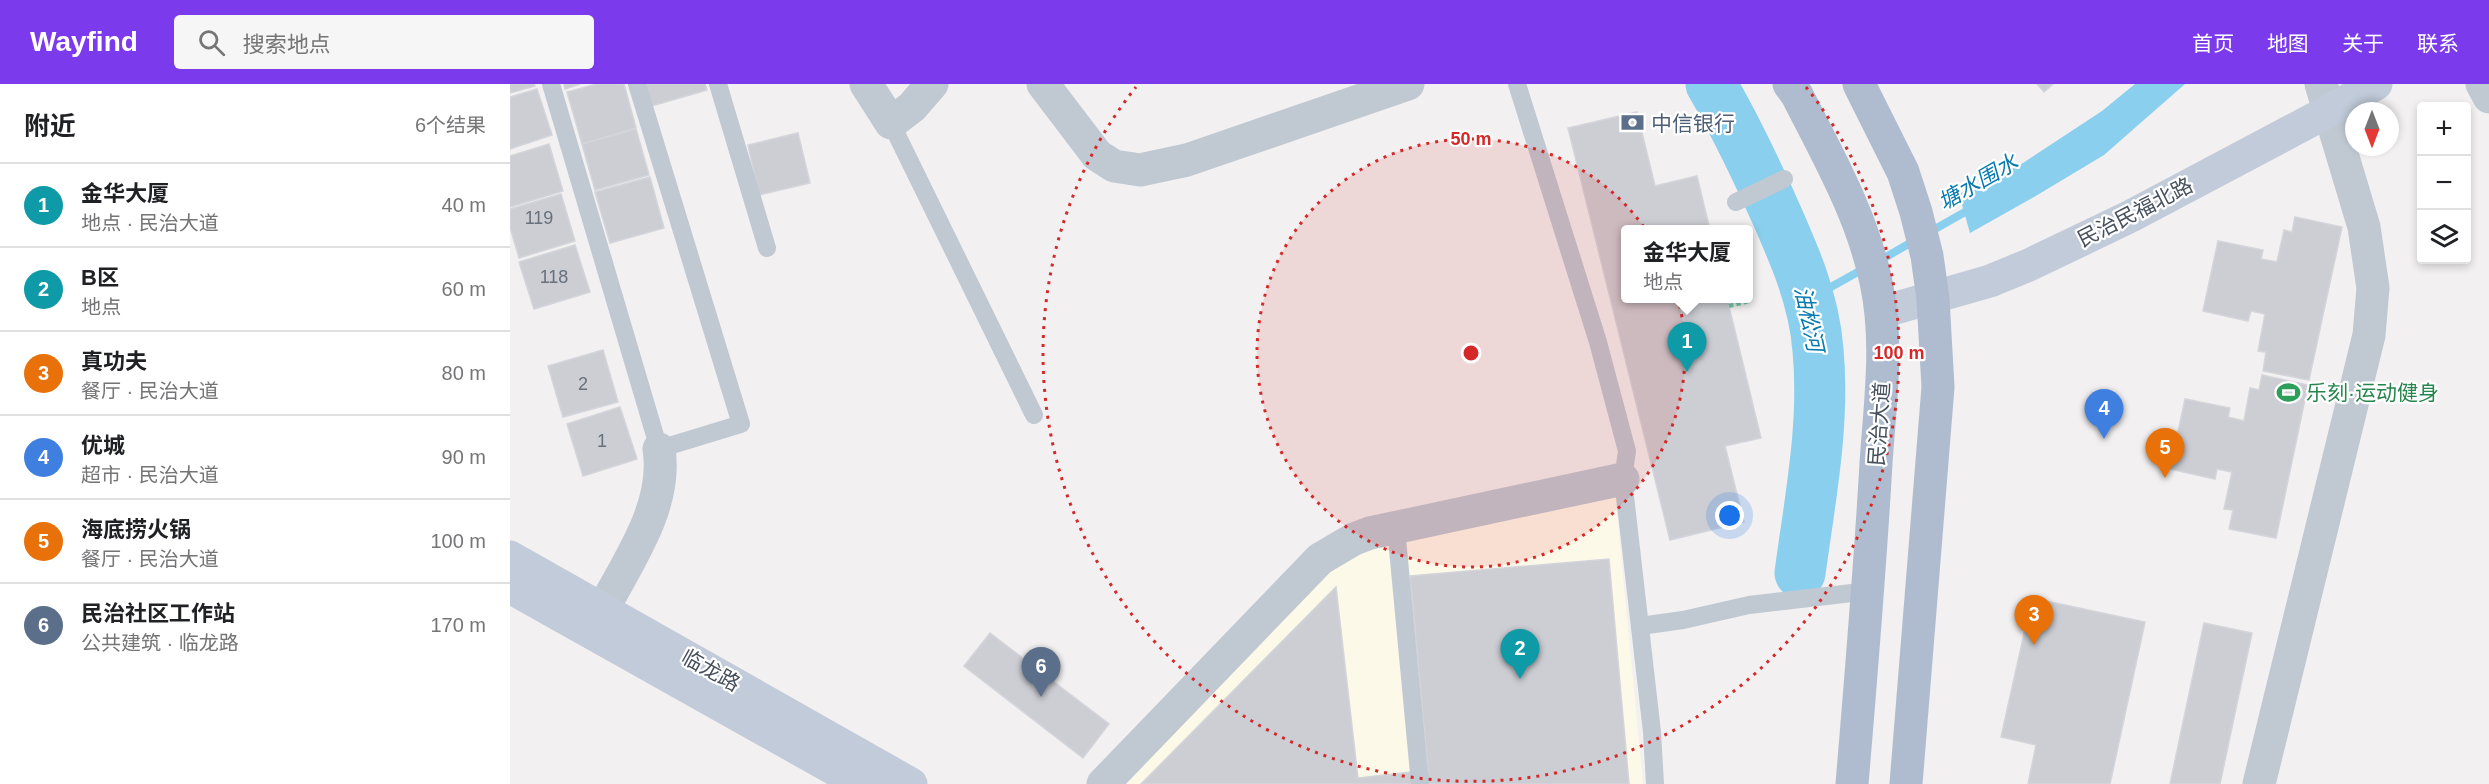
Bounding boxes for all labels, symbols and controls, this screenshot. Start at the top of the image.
search box [174,15,594,69]
text: Wayfind [30,26,138,57]
icon: search [195,26,228,59]
text: 搜索地点 [243,32,331,57]
text: 首页 [2192,32,2234,55]
text: 地图 [2267,32,2309,55]
text: 关于 [2342,32,2384,55]
text: 联系 [2417,32,2459,55]
north arrow [2345,102,2399,156]
map controls [2417,102,2471,264]
button: + [2417,102,2471,156]
bank icon: 中信银行 [1620,110,1646,136]
text: 附近 [24,111,76,141]
place label: 中信银行 [1651,112,1735,135]
text: 6个结果 [415,114,486,136]
text: 50 m [1450,129,1492,149]
water label: 塘水围水 [1934,149,2023,215]
button: − [2417,156,2471,210]
street label: 民治民福北路 [2074,173,2196,251]
text: 金华大厦 [81,181,169,206]
text: 1 [38,194,49,216]
text: 40 m [442,194,486,216]
house number: 119 [525,208,553,228]
button: layers [2417,210,2471,264]
text: 地点 · 民治大道 [81,212,219,234]
popup [1621,225,1753,303]
text: 金华大厦 [1643,240,1731,265]
text: B区 [81,265,119,290]
house number: 118 [540,267,568,287]
text: 地点 [1643,271,1683,293]
text: 2 [38,278,49,300]
text: 60 m [442,278,486,300]
water label: 油松河 [1790,284,1829,358]
text: 地点 [81,296,121,318]
pin: 1 [1668,322,1706,372]
centre of rings [1461,343,1481,363]
text: 100 m [1873,343,1925,363]
text: 真功夫 [81,349,147,374]
text: 3 [38,362,49,384]
text: 80 m [442,362,486,384]
house number: 2 [578,374,588,394]
sports icon: 乐刻·运动健身 [2275,379,2301,405]
text: 餐厅 · 民治大道 [81,380,219,402]
street label: 民治大道 [1865,381,1893,467]
place label: 乐刻·运动健身 [2306,381,2439,404]
pin: 4 [2084,390,2124,439]
pin: 5 [2146,428,2184,478]
house number: 1 [597,431,607,451]
text: 优城 [81,433,125,458]
text: 4 [38,446,49,468]
text: 90 m [442,446,486,468]
text: 超市 · 民治大道 [81,464,219,486]
your location [1715,501,1744,530]
text: 海底捞火锅 [81,517,191,542]
text: 5 [38,530,49,552]
text: 100 m [430,530,486,552]
text: 餐厅 · 民治大道 [81,548,219,570]
pin: 3 [2014,596,2054,645]
text: 民治社区工作站 [81,601,235,626]
text: 6 [38,614,49,636]
text: 170 m [430,614,486,636]
pin: 2 [1500,630,1540,679]
text: 公共建筑 · 临龙路 [81,632,239,654]
street label: 临龙路 [678,645,744,695]
pin: 6 [1022,648,1060,697]

